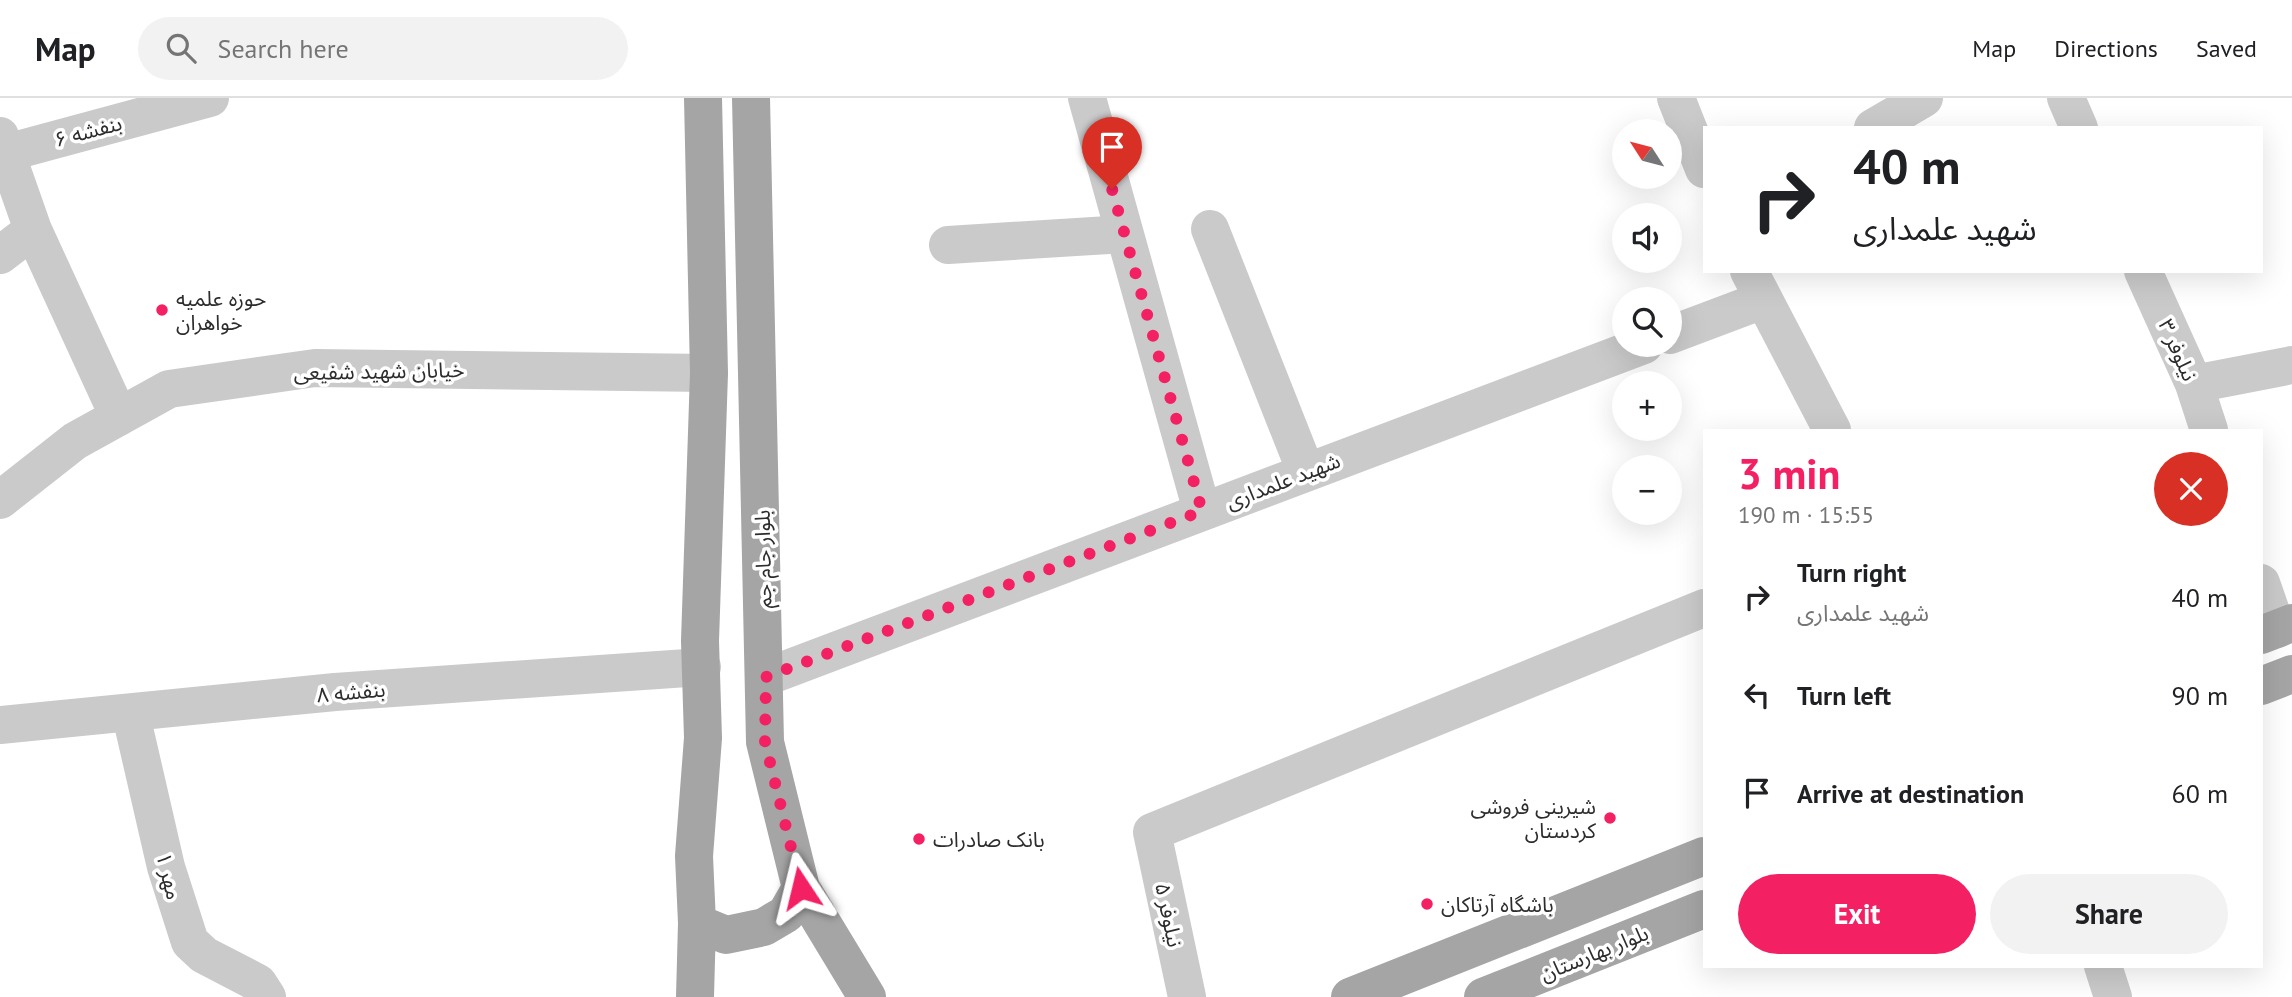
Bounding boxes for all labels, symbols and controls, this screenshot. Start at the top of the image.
search box [138,17,628,80]
text: Map [35,27,96,70]
icon: search [162,29,200,67]
text: Search here [218,32,349,65]
text: Map [1972,33,2016,64]
text: Directions [2054,33,2158,64]
text: Saved [2196,33,2257,64]
street label: بنفشه ۶ [51,109,125,153]
pin [1082,117,1142,189]
north arrow [1612,119,1682,189]
map controls [1612,119,1682,525]
icon: arrive [1093,128,1131,166]
text: 40 m [1853,134,1960,198]
icon: right [1738,154,1829,245]
button: sound [1612,203,1682,273]
text: شهید علمداری [1853,207,2037,249]
place label: حوزه علمیه خواهران [176,285,266,336]
button: search [1612,287,1682,357]
marker: حوزه علمیه خواهران [154,302,170,318]
street label: نیلوفر ۳ [2152,315,2204,385]
street label: خیابان شهید شفیعی [293,356,465,386]
button: + [1612,371,1682,441]
text: 3 min [1738,446,1840,501]
street label: شهید علمداری [1222,447,1344,515]
button: close [2154,452,2228,526]
button: − [1612,455,1682,525]
text: 190 m · 15:55 [1738,500,1874,529]
street label: بلوار جام جم [749,509,780,609]
text: Turn right [1797,556,1906,589]
icon: right [1738,578,1776,616]
text: 40 m [2172,581,2228,614]
text: شهید علمداری [1797,598,1929,627]
street label: بنفشه ۸ [315,676,387,708]
icon: left [1738,676,1776,714]
text: Turn left [1797,679,1891,712]
text: 90 m [2172,679,2228,712]
icon: arrive [1738,774,1776,812]
text: Arrive at destination [1797,777,2024,810]
text: 60 m [2172,777,2228,810]
place label: شیرینی فروشی کردستان [1470,793,1596,844]
marker: شیرینی فروشی کردستان [1602,810,1618,826]
place label: بانک صادرات [933,826,1045,853]
marker: بانک صادرات [911,831,927,847]
street label: مهر ۱ [150,850,188,902]
position arrow [764,851,838,925]
button: Exit [1738,874,1976,954]
button: Share [1990,874,2228,954]
street label: نیلوفر ۵ [1149,880,1189,950]
place label: باشگاه آرتاکان [1441,891,1554,918]
marker: باشگاه آرتاکان [1419,896,1435,912]
street label: بلوار بهارستان [1536,919,1652,987]

